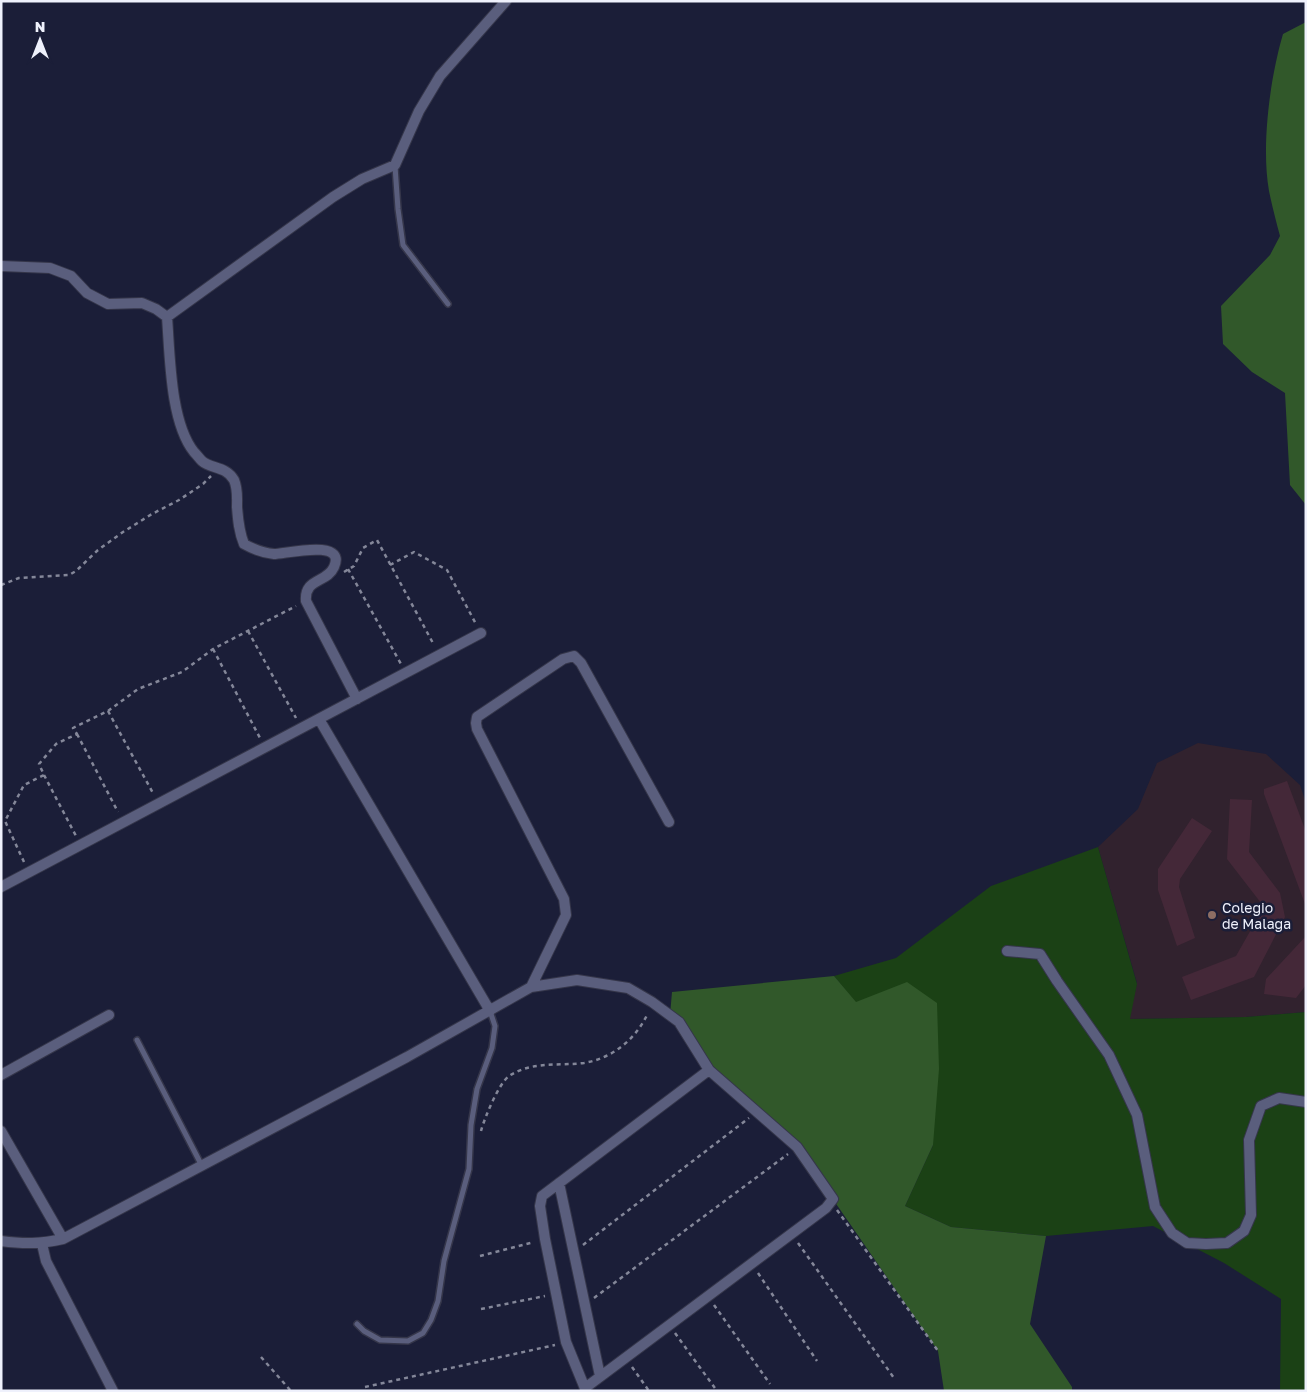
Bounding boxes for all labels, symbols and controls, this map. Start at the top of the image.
north arrow [15,15,65,65]
text: N [35,18,45,35]
place label: Colegio de Malaga [1222,899,1291,932]
marker: Colegio de Malaga [1206,909,1218,921]

